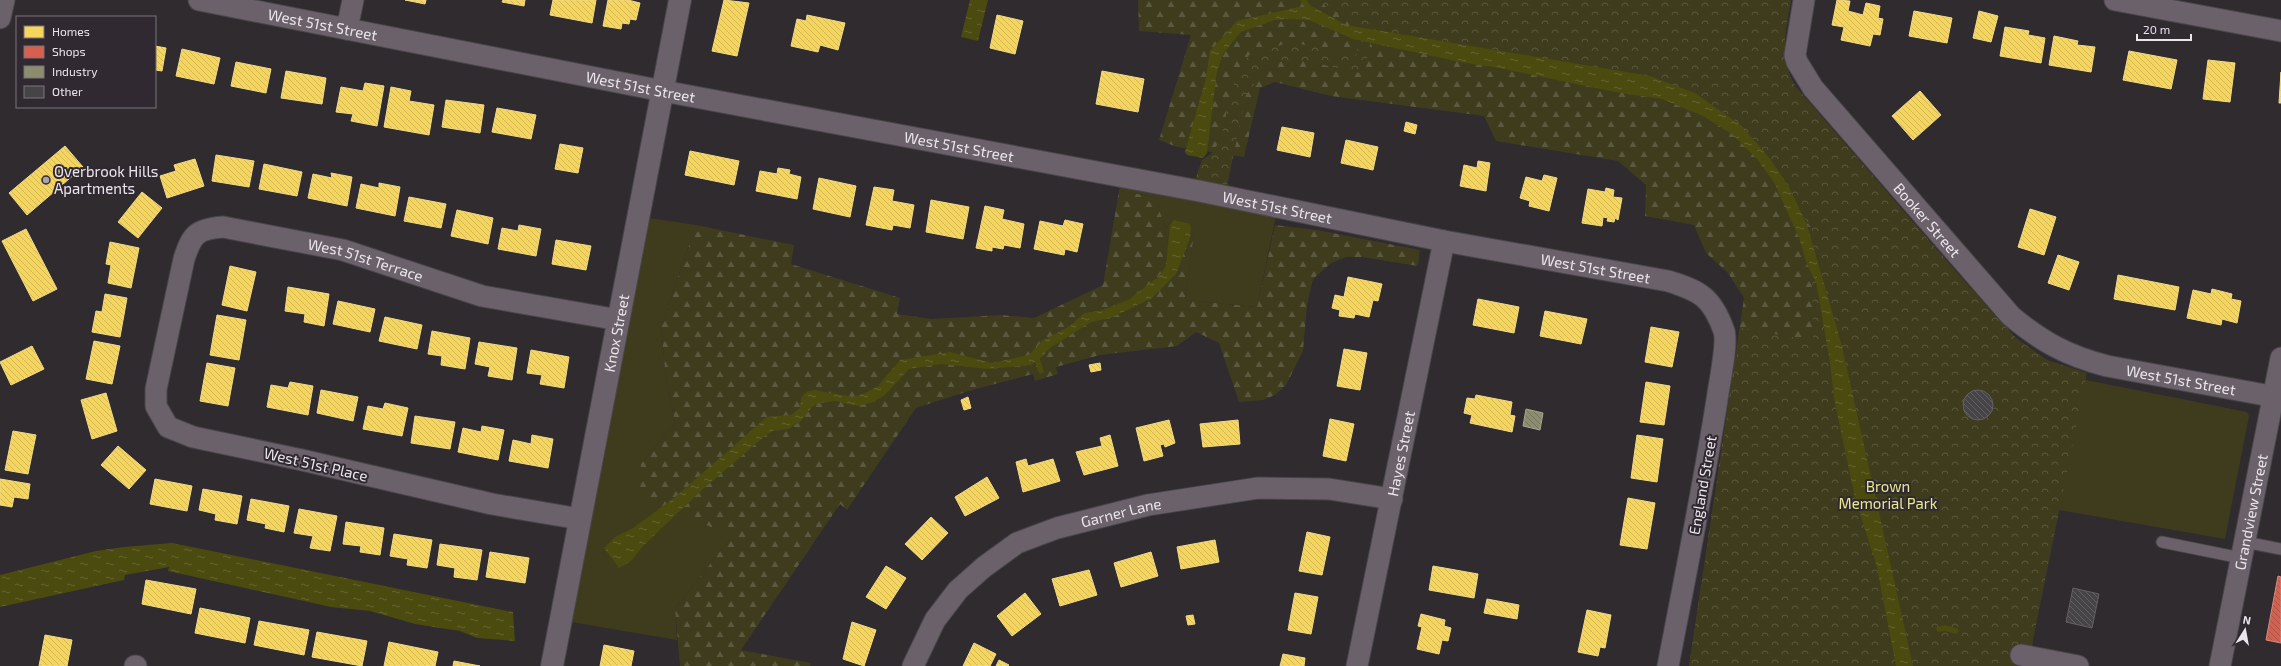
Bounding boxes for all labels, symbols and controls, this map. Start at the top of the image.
street label: West 51st Street [266,5,379,44]
legend [16,16,156,108]
scale bar [2137,16,2191,42]
text: 20 m [2143,22,2170,36]
text: Homes [52,24,90,38]
text: Shops [52,44,86,58]
text: Industry [52,64,98,78]
street label: West 51st Street [584,67,697,106]
text: Other [52,84,83,98]
street label: West 51st Street [903,127,1016,165]
place label: Overbrook Hills Apartments [54,162,158,197]
marker: Overbrook Hills Apartments [41,175,51,185]
street label: Booker Street [1890,179,1965,261]
street label: West 51st Street [1221,187,1334,227]
street label: West 51st Terrace [306,234,426,285]
street label: West 51st Street [1539,249,1652,287]
street label: Knox Street [600,292,632,374]
street label: West 51st Street [2125,361,2238,399]
street label: Hayes Street [1383,409,1418,498]
street label: England Street [1684,434,1720,536]
street label: West 51st Place [262,443,370,485]
street label: Grandview Street [2230,452,2271,572]
park label: Brown Memorial Park [1839,477,1938,512]
street label: Garner Lane [1079,494,1162,531]
north arrow [2225,610,2265,650]
text: N [2242,613,2252,627]

